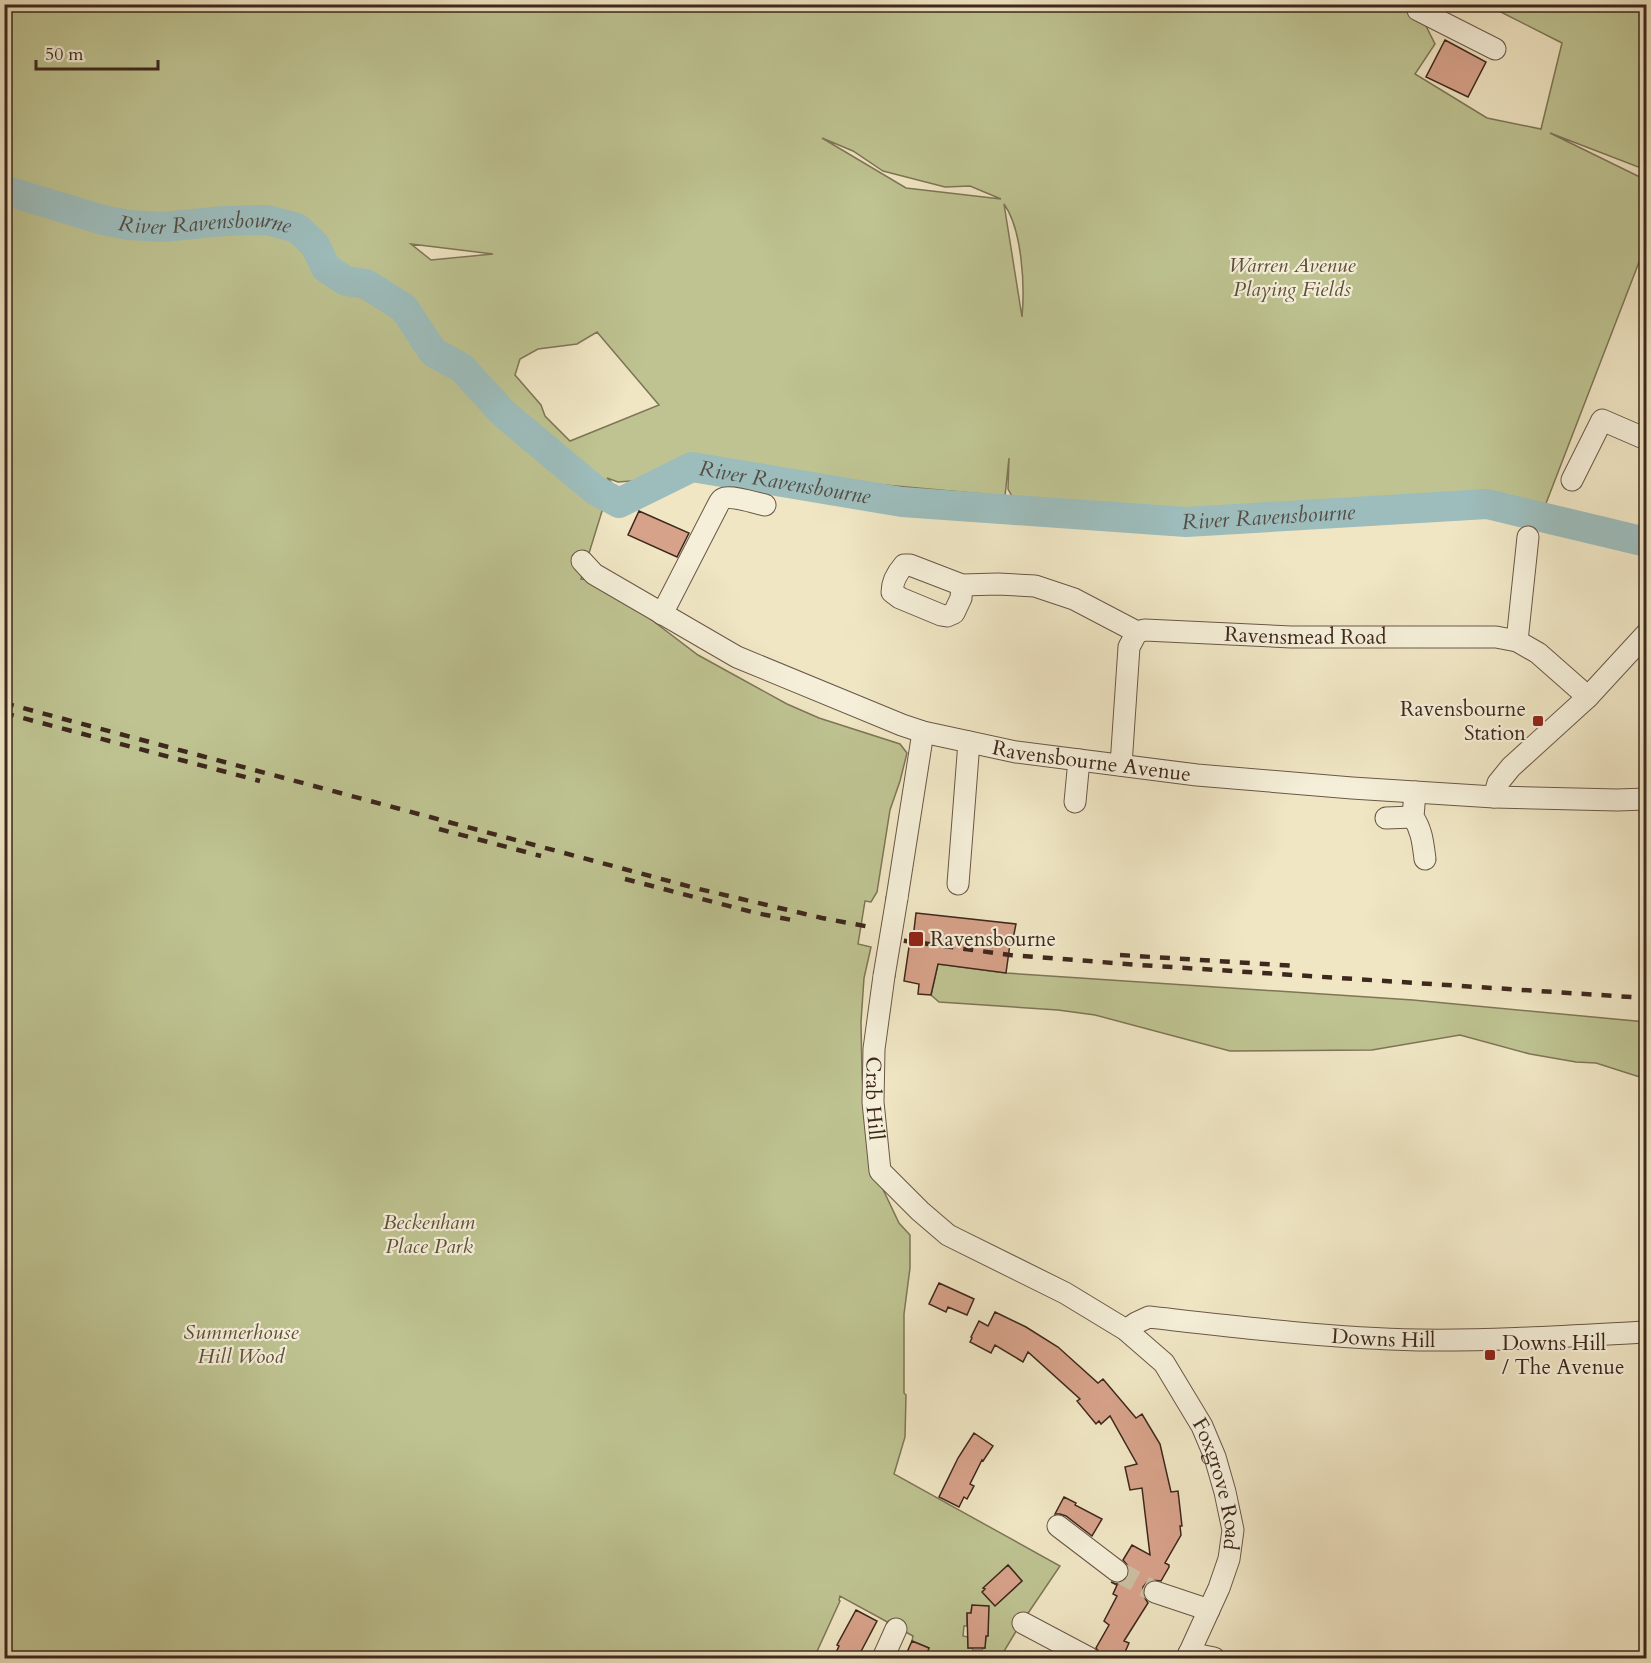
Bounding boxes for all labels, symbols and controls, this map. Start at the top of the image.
scale bar [36,33,158,71]
text: 50 m [45,42,84,67]
water label: River Ravensbourne [116,205,295,242]
park label: Warren Avenue Playing Fields [1228,251,1357,304]
water label: River Ravensbourne [697,453,873,512]
water label: River Ravensbourne [1181,497,1356,537]
street label: Ravensmead Road [1224,619,1386,652]
place label: Ravensbourne Station [1400,695,1526,748]
marker: Ravensbourne Station [1531,714,1545,728]
street label: Ravensbourne Avenue [990,733,1193,789]
place label: Ravensbourne [930,925,1056,954]
marker: Ravensbourne [907,930,925,948]
street label: Crab Hill [858,1056,891,1142]
park label: Beckenham Place Park [383,1208,475,1261]
park label: Summerhouse Hill Wood [183,1318,299,1371]
street label: Downs Hill [1330,1321,1435,1355]
place label: Downs Hill / The Avenue [1502,1329,1625,1382]
marker: Downs Hill / The Avenue [1483,1348,1497,1362]
street label: Foxgrove Road [1186,1412,1247,1552]

